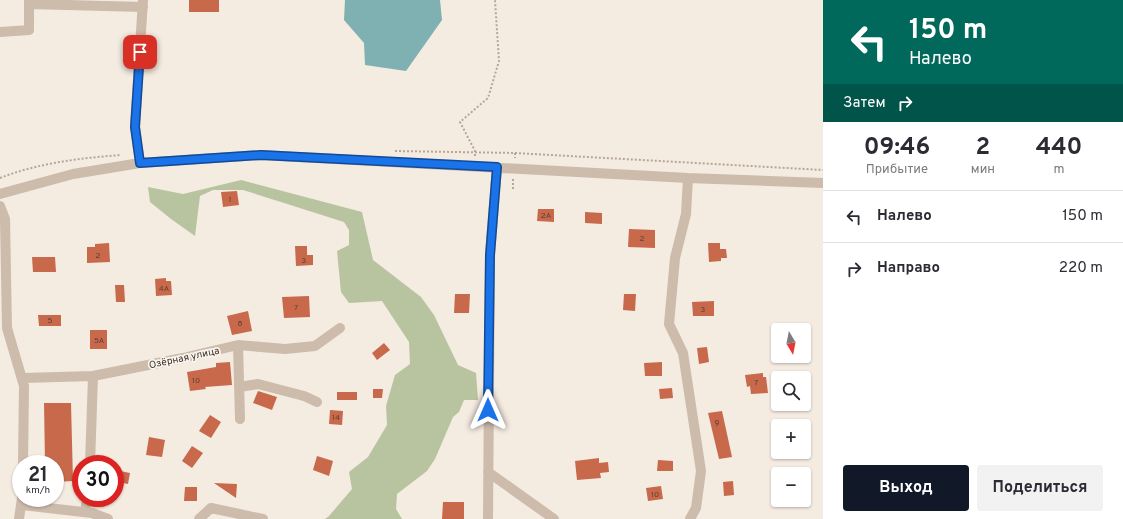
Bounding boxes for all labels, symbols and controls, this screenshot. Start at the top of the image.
text: 150 m [909,13,987,49]
icon: left [843,16,895,68]
pin [123,35,157,69]
icon: arrive [129,41,151,63]
text: Налево [909,48,972,71]
icon: right [894,92,916,114]
text: Затем [843,94,886,113]
text: 09:46 [864,133,930,163]
text: 2 [976,133,990,163]
text: 440 [1036,133,1082,163]
text: Прибытие [866,162,928,178]
text: мин [971,162,995,178]
text: m [1054,162,1065,178]
house number: 1 [229,195,231,205]
icon: left [843,206,865,228]
text: Налево [877,207,932,226]
text: 150 m [1062,207,1103,226]
house number: 2А [541,211,552,221]
house number: 2 [640,234,645,244]
house number: 2 [96,251,101,261]
house number: 3 [302,256,307,266]
icon: right [843,258,865,280]
text: Направо [877,259,940,278]
text: 220 m [1059,259,1103,278]
house number: 4А [159,284,170,294]
house number: 7 [294,303,298,313]
house number: 3 [701,305,706,315]
house number: 5 [48,316,53,326]
house number: 8 [238,319,243,329]
north arrow [771,323,811,363]
map controls [771,323,811,507]
house number: 5А [94,336,105,346]
street label: Озёрная улица [148,345,221,372]
button: search [771,371,811,411]
house number: 10 [192,376,200,386]
house number: 7 [754,378,758,388]
position arrow [467,389,509,431]
house number: 14 [332,413,340,423]
house number: 9 [715,418,720,428]
button: + [771,419,811,459]
speed limit sign: 30 [72,455,124,507]
text: 21 [28,463,48,489]
button: Выход [843,465,969,511]
button: Поделиться [977,465,1103,511]
button: − [771,467,811,507]
text: km/h [26,484,50,497]
house number: 10 [651,490,659,500]

